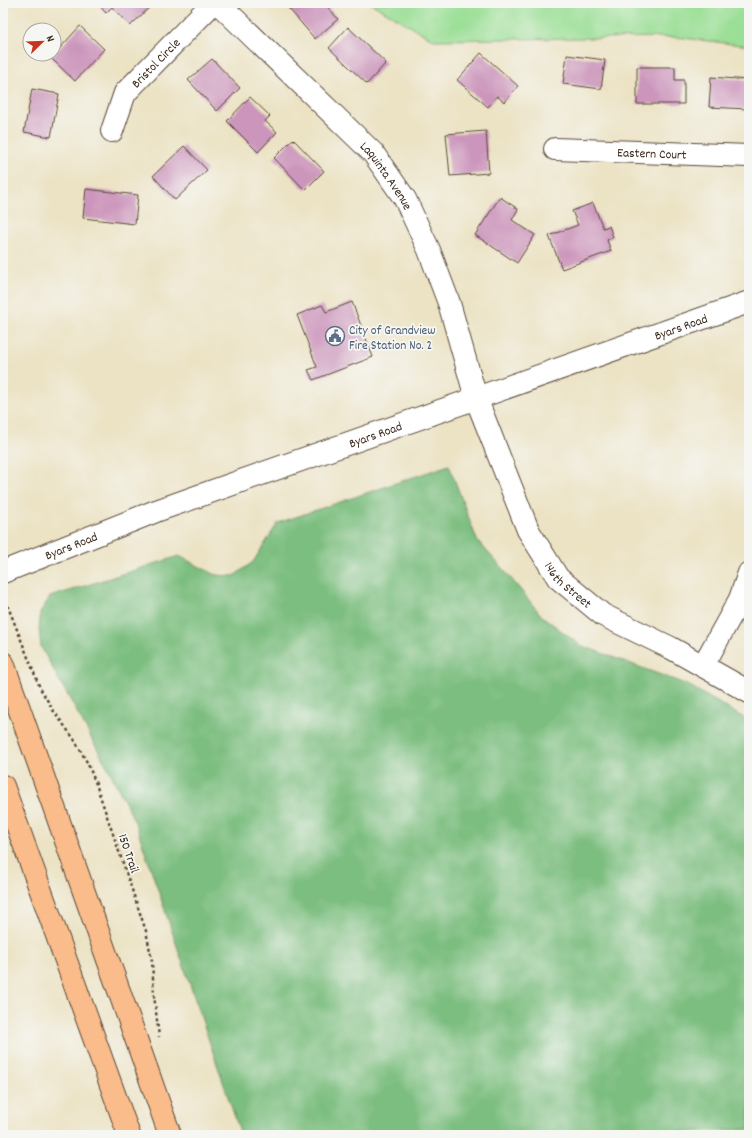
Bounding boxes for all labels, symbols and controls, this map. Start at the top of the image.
north arrow [22,22,62,62]
text: N [41,33,58,45]
street label: Bristol Circle [128,35,186,93]
street label: Laquinta Avenue [355,138,416,214]
street label: Eastern Court [617,144,687,166]
street label: Byars Road [652,310,711,347]
place label: City of Grandview Fire Station No. 2 [349,322,436,356]
public building icon: City of Grandview Fire Station No. 2 [324,325,346,347]
street label: Byars Road [347,418,405,454]
street label: Byars Road [43,528,101,566]
street label: 146th Street [538,559,595,614]
street label: 150 Trail [112,832,143,876]

